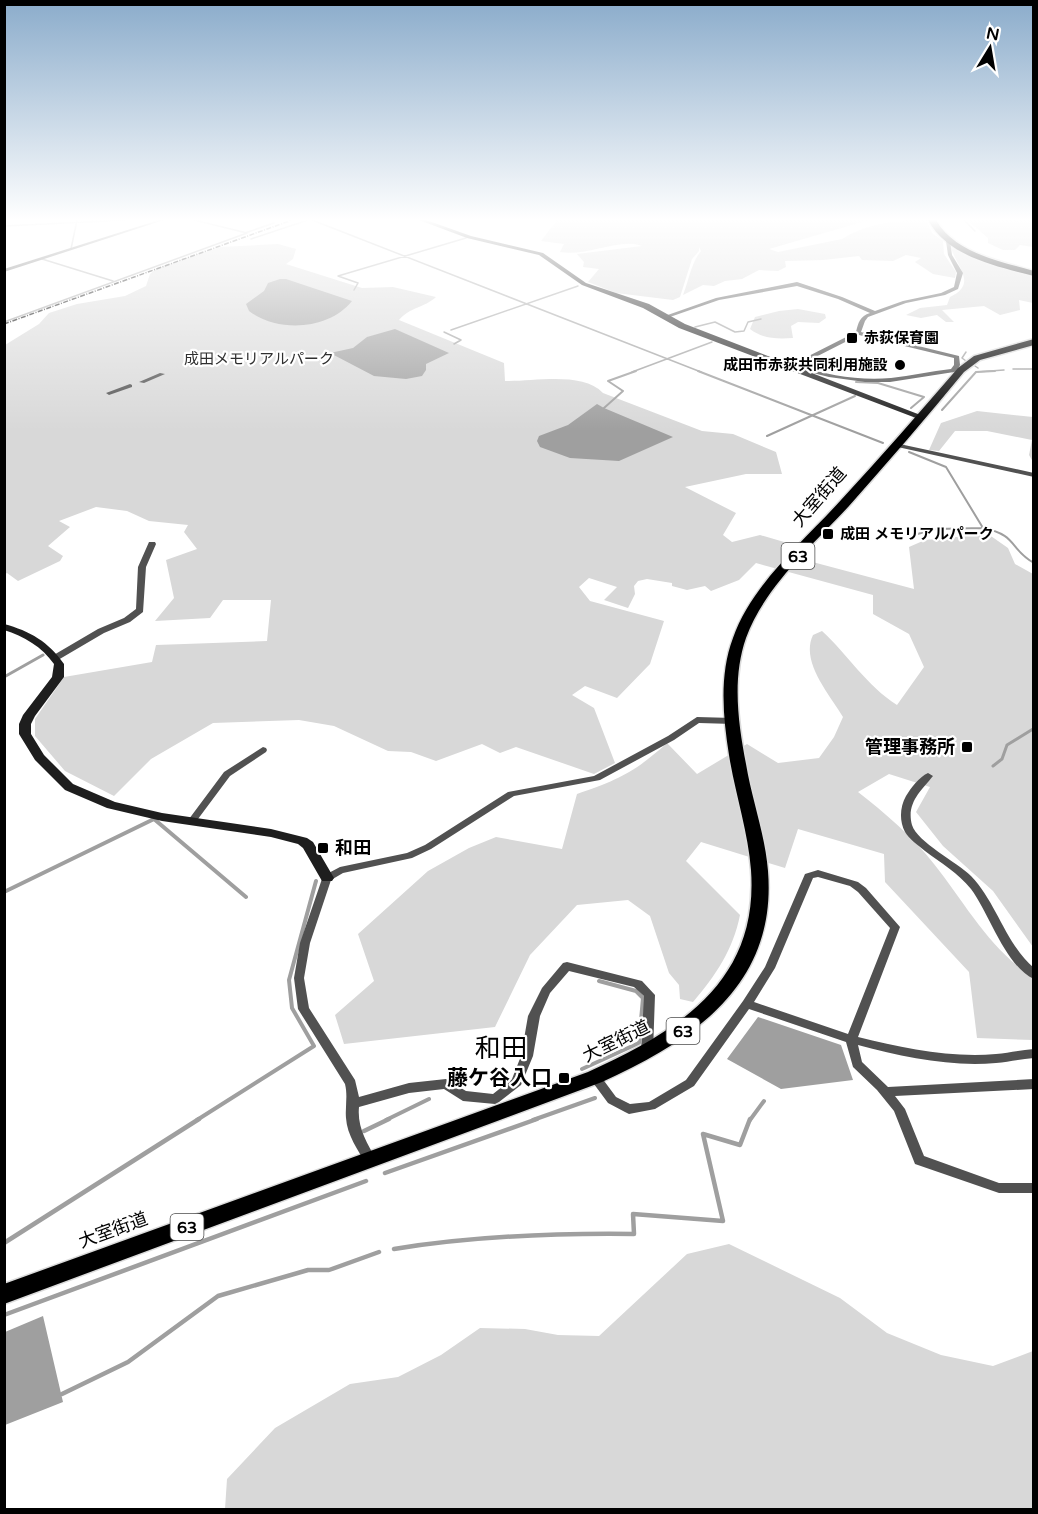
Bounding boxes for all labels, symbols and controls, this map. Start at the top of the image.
north arrow [960,18,1020,78]
text: N [984,23,1001,45]
place label: 赤荻保育園 [864,329,939,347]
marker: 赤荻保育園 [845,331,859,345]
park label: 成田メモリアルパーク [184,350,334,368]
place label: 成田市赤荻共同利用施設 [723,356,888,374]
marker: 成田市赤荻共同利用施設 [893,358,907,372]
street label: 大室街道 [787,463,851,531]
place label: 成田 メモリアルパーク [840,525,994,543]
marker: 成田 メモリアルパーク [821,527,835,541]
road number: 63 [782,543,814,569]
place label: 管理事務所 [865,736,955,758]
marker: 管理事務所 [960,740,974,754]
place label: 和田 [335,837,371,859]
marker: 和田 [316,841,330,855]
street label: 大室街道 [579,1015,653,1067]
road number: 63 [666,1018,700,1044]
district label: 和田 [475,1033,527,1064]
place label: 藤ケ谷入口 [447,1066,552,1091]
marker: 藤ケ谷入口 [557,1071,571,1085]
street label: 大室街道 [75,1207,151,1253]
road number: 63 [170,1214,204,1240]

